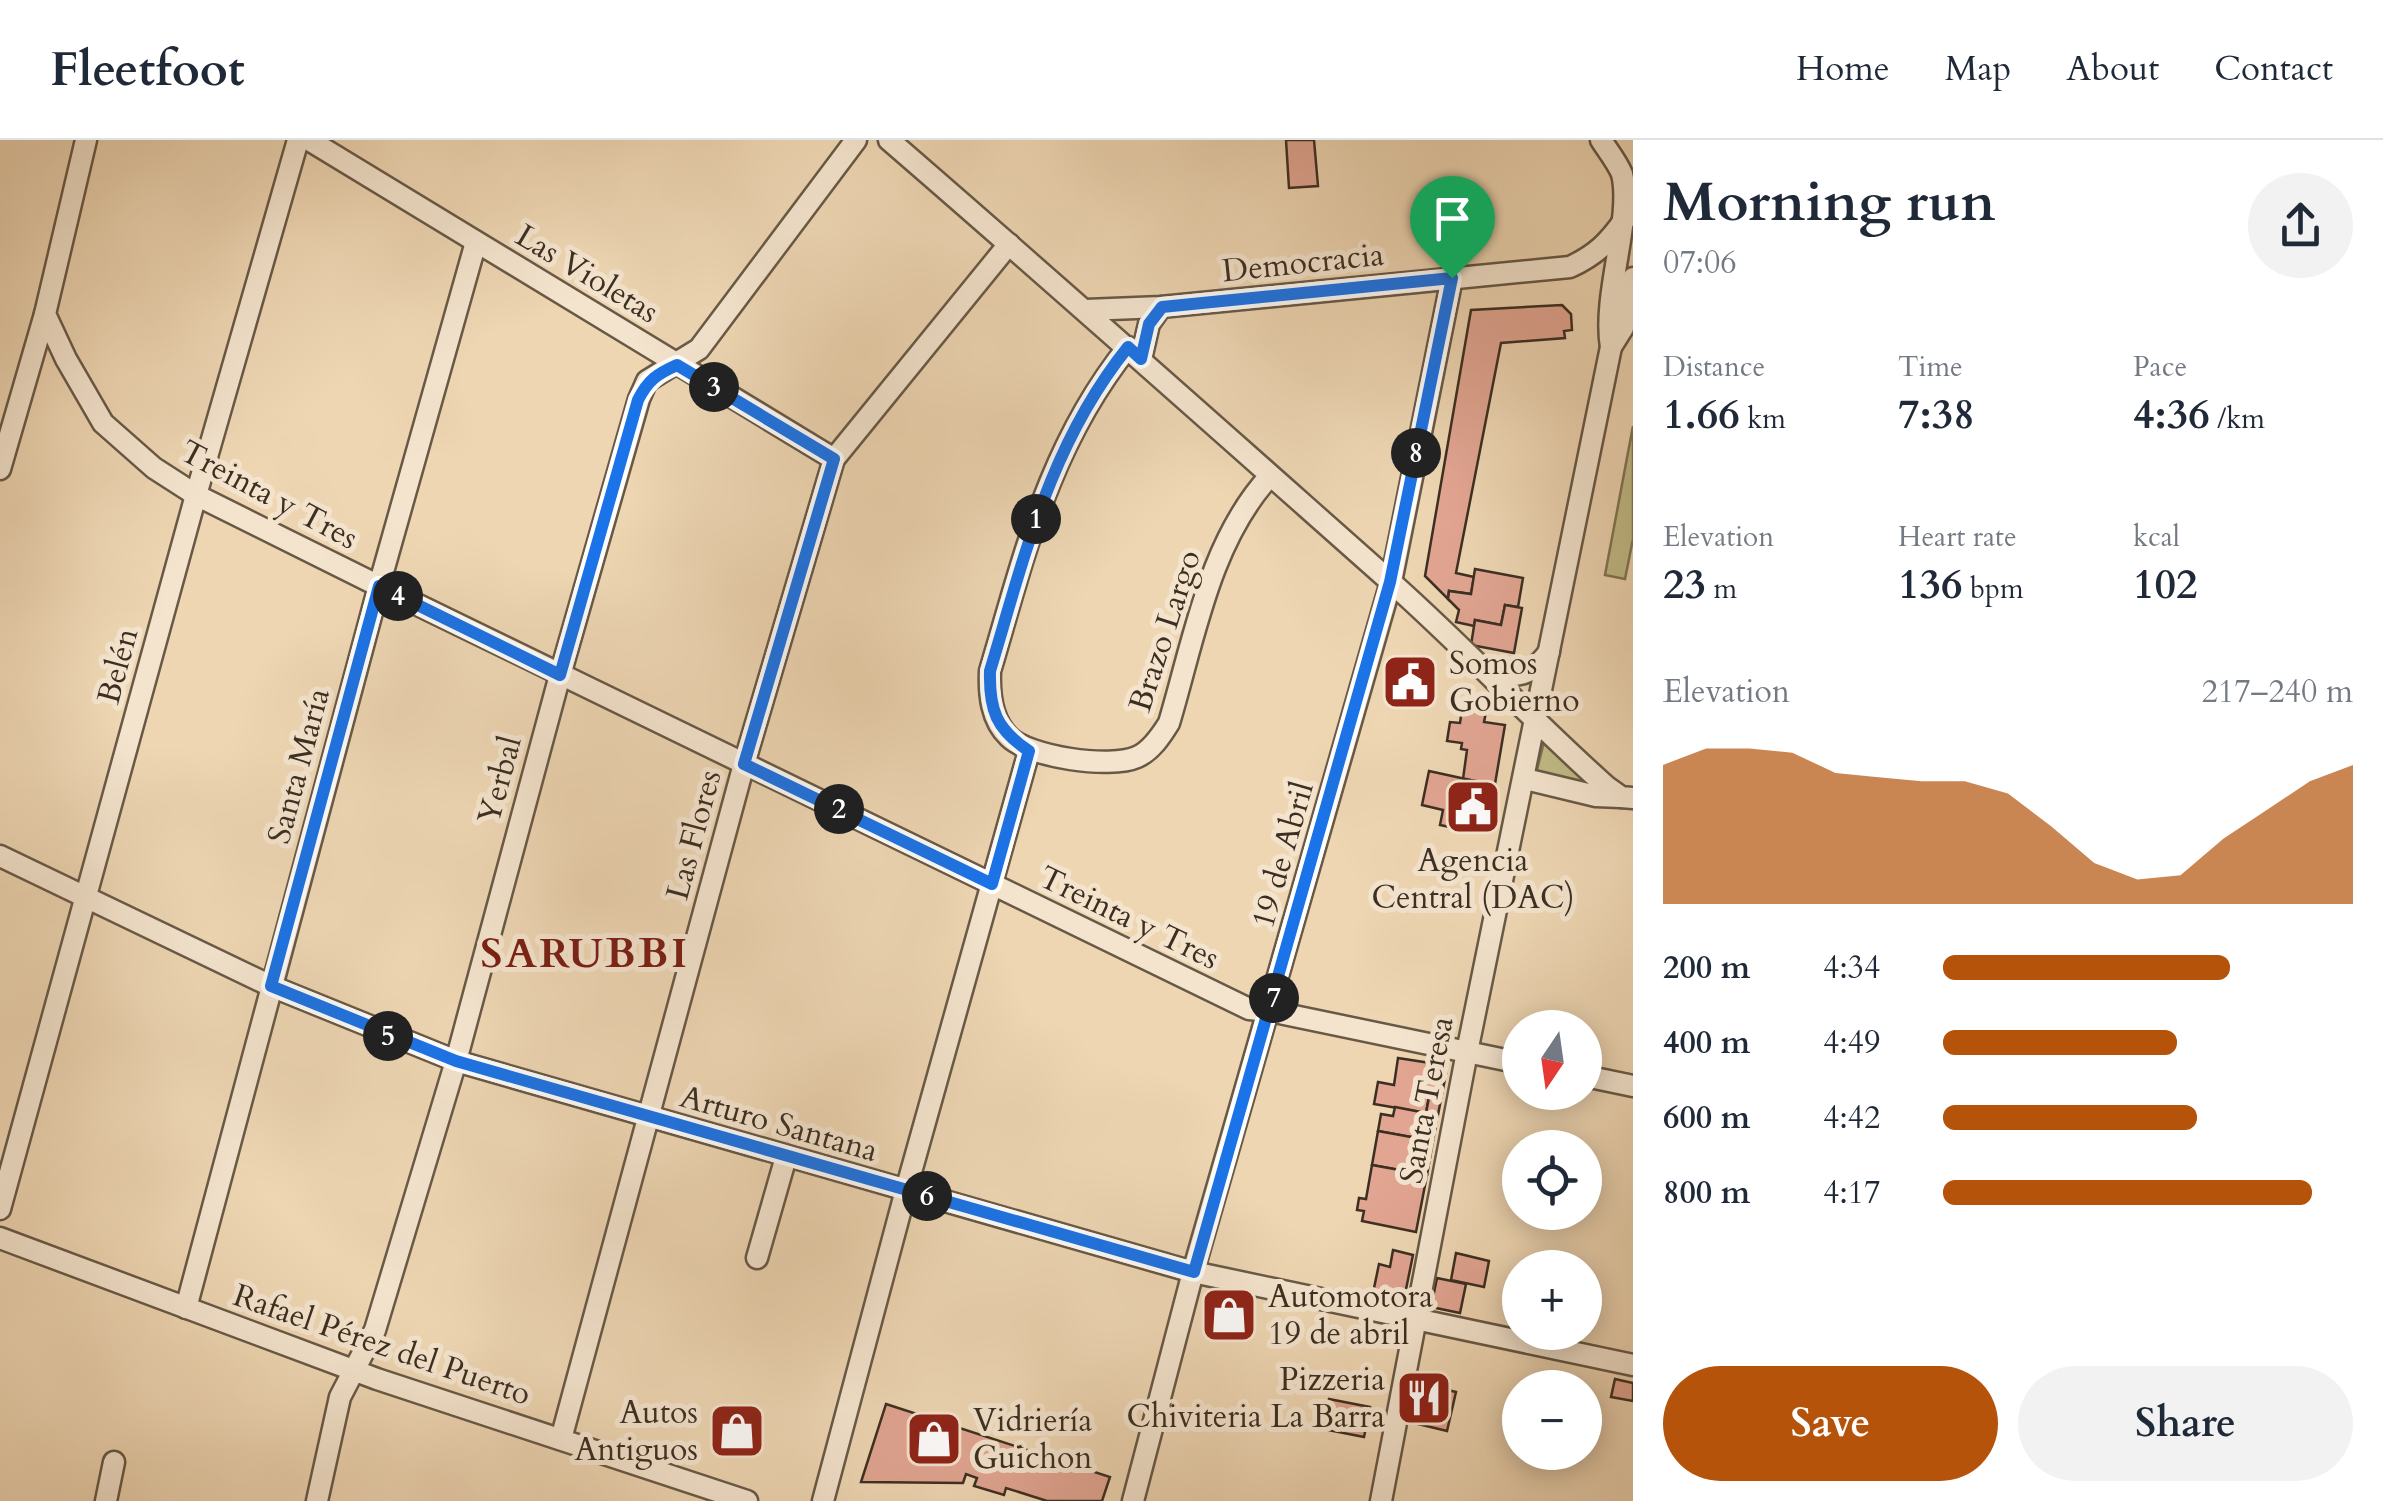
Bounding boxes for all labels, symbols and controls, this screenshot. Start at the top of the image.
text: Fleetfoot [50,37,245,102]
text: Home [1796,45,1890,93]
text: Map [1945,45,2011,93]
text: About [2066,45,2159,93]
text: Contact [2214,45,2333,93]
text: Morning run [1663,166,1996,240]
button: share [2248,173,2353,278]
pin [1410,176,1495,279]
icon: arrive [1425,191,1480,246]
street label: Las Violetas [507,214,667,334]
street label: Democracia [1220,233,1386,293]
text: 07:06 [1663,241,1737,285]
text: Distance [1663,348,1765,386]
text: Time [1898,348,1963,386]
text: Pace [2133,348,2187,386]
pin: 3 [689,362,739,412]
text: 3 [707,368,721,406]
text: 1.66 [1663,386,1740,443]
text: 7:38 [1898,386,1975,443]
text: 4:36 [2133,386,2210,443]
text: km [1740,400,1786,438]
text: /km [2210,400,2265,438]
pin: 8 [1391,428,1441,478]
street label: Treinta y Tres [172,430,366,560]
text: 8 [1409,434,1423,472]
pin: 1 [1011,494,1061,544]
text: 1 [1029,500,1043,538]
text: Elevation [1663,518,1774,556]
text: Heart rate [1898,518,2017,556]
text: kcal [2133,518,2180,556]
street label: Brazo Largo [1118,545,1212,717]
text: 23 [1663,556,1706,613]
text: 136 [1898,556,1963,613]
text: 102 [2133,556,2198,613]
text: m [1706,570,1737,608]
text: bpm [1963,570,2024,608]
pin: 4 [373,571,423,621]
text: 4 [391,577,405,615]
street label: Belén [87,623,149,709]
place label: Somos Gobierno [1449,642,1579,723]
public building icon: Somos Gobierno [1380,652,1440,712]
text: Elevation [1663,670,1790,714]
text: 217–240 m [2201,670,2353,714]
street label: Santa María [257,683,341,849]
street label: Yerbal [467,731,533,829]
street label: Las Flores [656,765,732,905]
street label: 19 de Abril [1241,777,1325,933]
public building icon: Agencia Central (DAC) [1443,777,1503,837]
pin: 2 [814,784,864,834]
text: 2 [832,790,846,828]
place label: Agencia Central (DAC) [1371,839,1575,920]
street label: Treinta y Tres [1032,855,1226,981]
district label: SARUBBI [480,925,690,982]
text: 200 m [1663,946,1750,990]
text: 4:34 [1823,946,1880,990]
pin: 7 [1249,973,1299,1023]
text: 7 [1267,979,1281,1017]
north arrow [1502,1010,1602,1110]
map controls [1502,1010,1602,1470]
pin: 5 [363,1011,413,1061]
street label: Santa Teresa [1389,1013,1465,1187]
text: 5 [381,1017,395,1055]
text: 400 m [1663,1021,1750,1065]
text: 4:49 [1823,1021,1880,1065]
street label: Arturo Santana [675,1075,883,1173]
text: 600 m [1663,1096,1750,1140]
text: 4:42 [1823,1096,1880,1140]
button: locate [1502,1130,1602,1230]
pin: 6 [902,1171,952,1221]
text: 800 m [1663,1171,1750,1215]
text: 4:17 [1823,1171,1880,1215]
text: 6 [920,1177,934,1215]
button: + [1502,1250,1602,1350]
street label: Rafael Pérez del Puerto [227,1273,537,1417]
place label: Automotora 19 de abril [1268,1275,1433,1356]
shop icon: Automotora 19 de abril [1199,1285,1259,1345]
place label: Pizzeria Chiviteria La Barra [1127,1358,1385,1439]
button: Save [1663,1366,1998,1481]
button: Share [2018,1366,2353,1481]
restaurant icon: Pizzeria Chiviteria La Barra [1394,1368,1454,1428]
button: − [1502,1370,1602,1470]
place label: Autos Antiguos [574,1391,698,1472]
place label: Vidriería Guichon [973,1399,1093,1480]
shop icon: Autos Antiguos [707,1401,767,1461]
shop icon: Vidriería Guichon [904,1409,964,1469]

